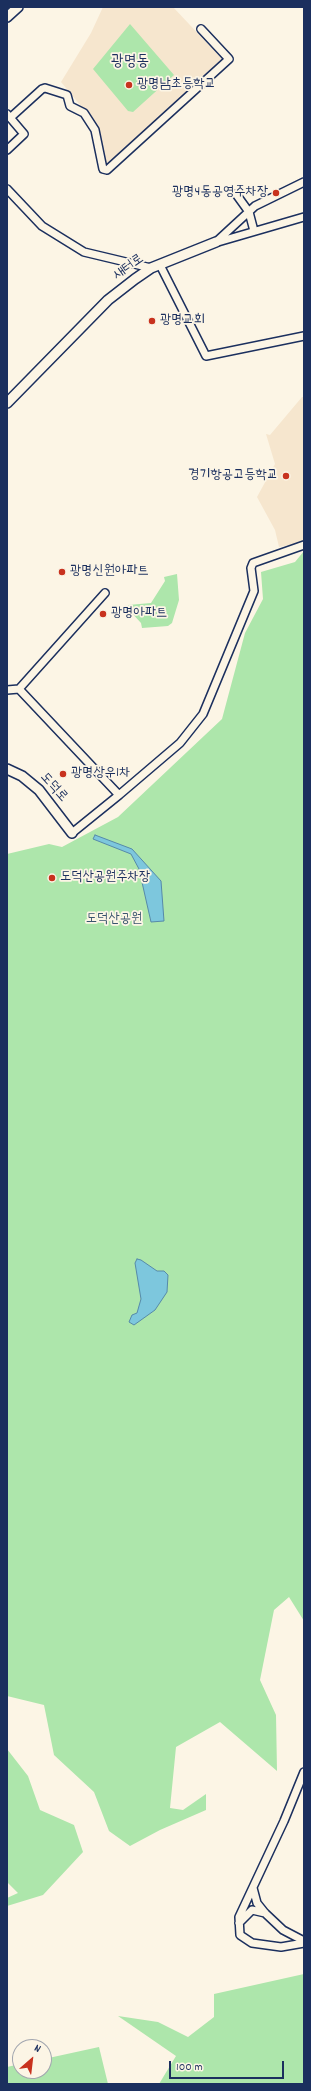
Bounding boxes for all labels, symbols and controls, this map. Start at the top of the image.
district label: 광명동 [111,53,149,73]
place label: 광명남초등학교 [137,77,216,93]
marker: 광명남초등학교 [124,80,134,90]
place label: 광명4동공영주차장 [172,185,268,201]
marker: 광명4동공영주차장 [271,188,281,198]
street label: 새터로 [110,251,148,285]
place label: 광명교회 [160,313,205,329]
marker: 광명교회 [147,316,157,326]
place label: 경기항공고등학교 [188,468,278,484]
marker: 경기항공고등학교 [281,471,291,481]
place label: 광명신원아파트 [70,564,149,580]
marker: 광명신원아파트 [57,567,67,577]
place label: 광명아파트 [111,606,167,622]
marker: 광명아파트 [98,609,108,619]
place label: 광명상우1차 [71,766,130,782]
marker: 광명상우1차 [58,769,68,779]
street label: 도덕로 [35,770,71,806]
place label: 도덕산공원주차장 [60,870,150,886]
marker: 도덕산공원주차장 [47,873,57,883]
park label: 도덕산공원 [86,912,142,928]
north arrow [12,2039,52,2079]
text: N [31,2041,43,2058]
scale bar [171,2053,286,2079]
text: 100 m [176,2059,203,2076]

